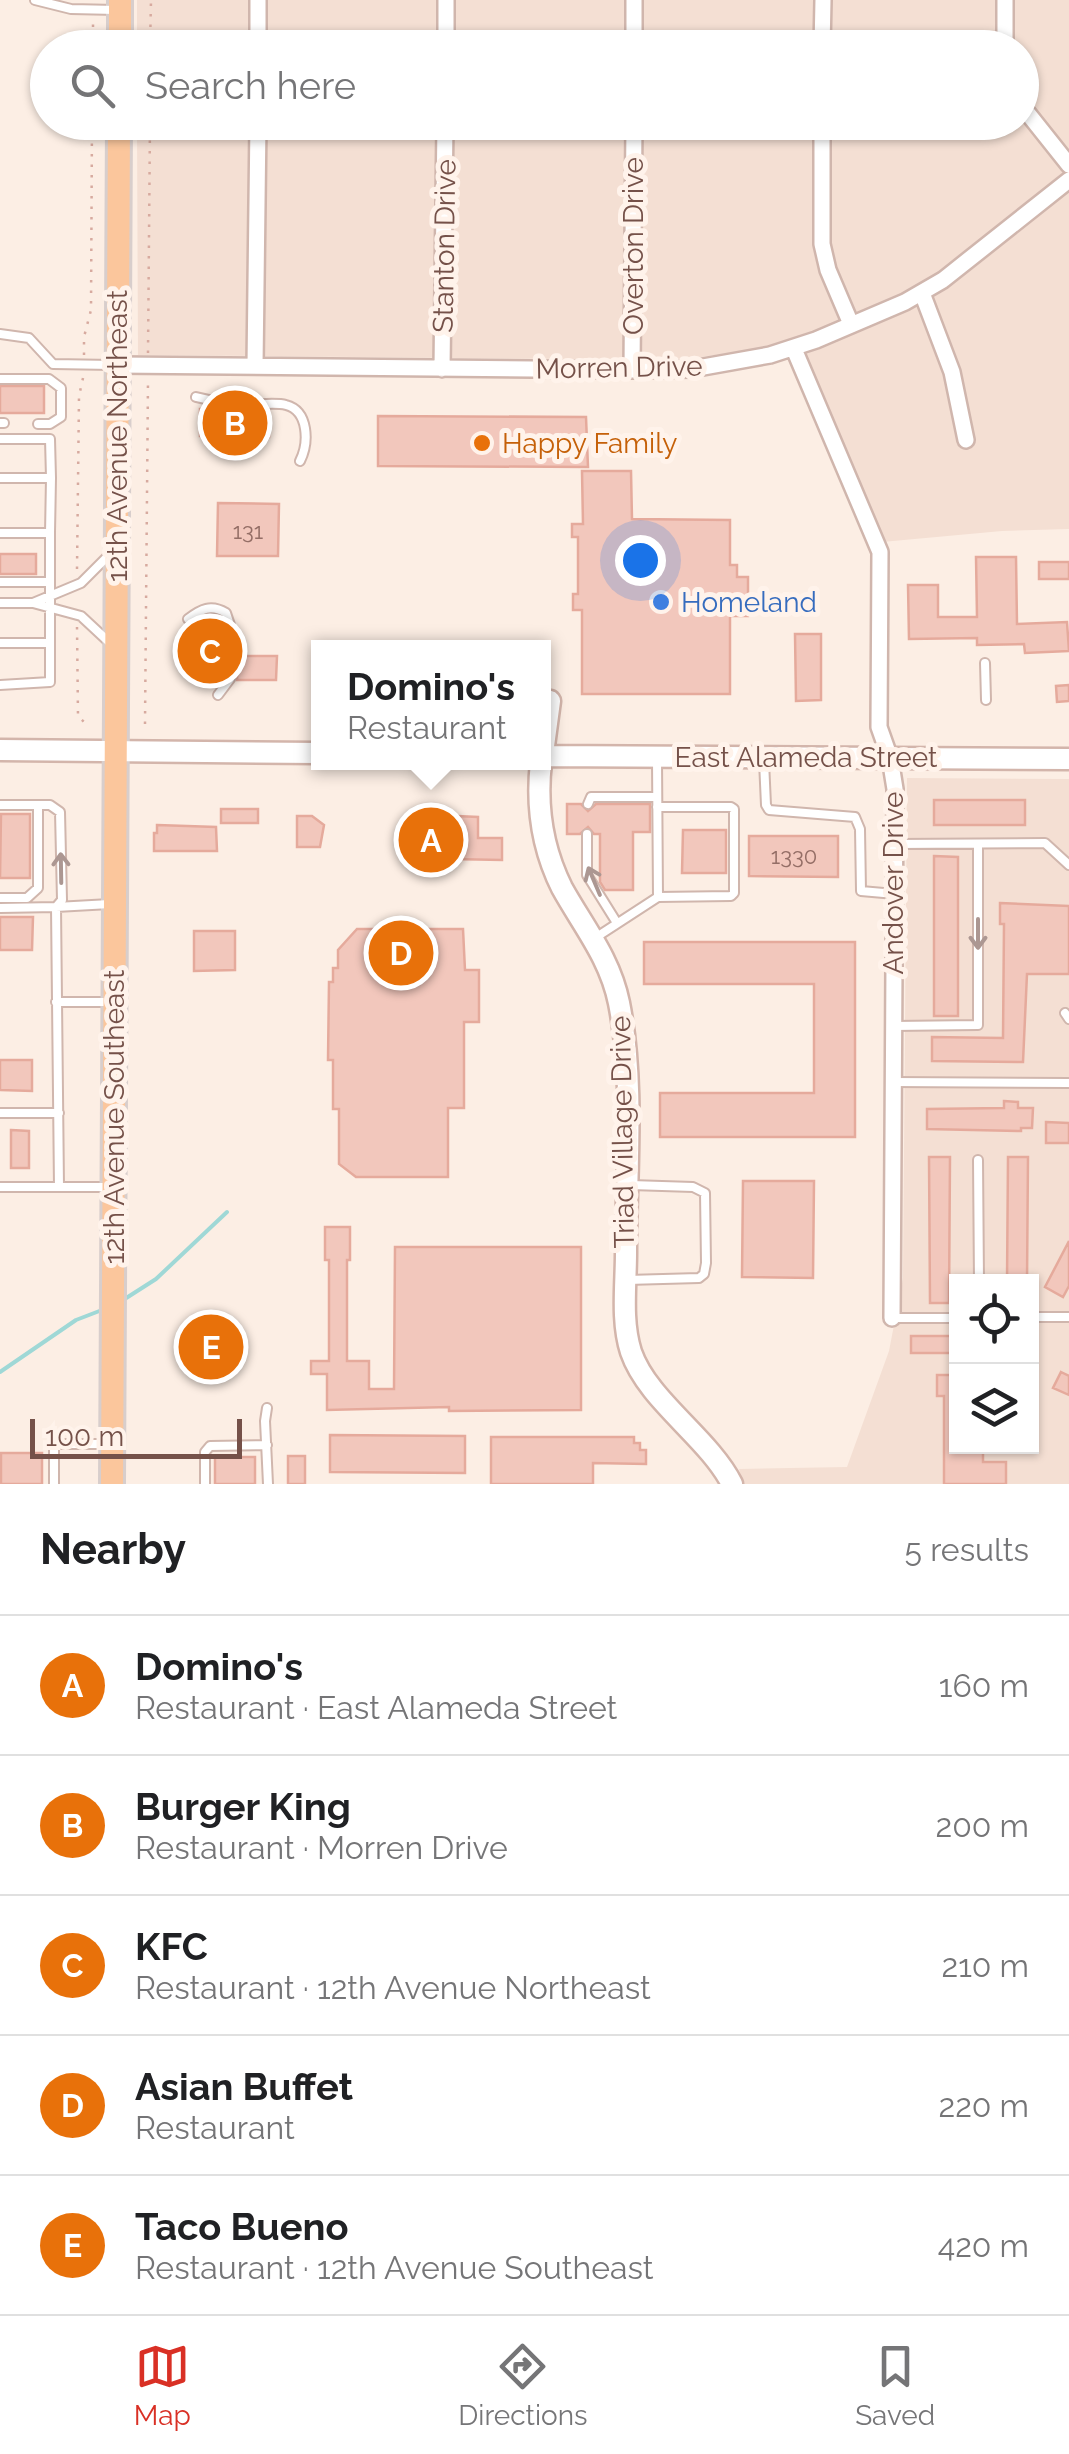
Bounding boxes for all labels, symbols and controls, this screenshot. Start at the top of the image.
search box [30,30,1039,140]
icon: search [65,58,120,113]
text: Search here [145,63,356,108]
street label: Overton Drive [617,157,650,335]
street label: Stanton Drive [426,159,463,333]
street label: 12th Avenue Northeast [101,289,134,582]
street label: Morren Drive [535,350,703,385]
pin: B [202,386,268,460]
place label: Happy Family [502,427,677,460]
marker: Happy Family [471,432,493,454]
house number: 131 [233,518,263,544]
your location [615,535,666,586]
place label: Homeland [681,586,817,619]
marker: Homeland [650,591,672,613]
pin: C [178,614,242,688]
popup [311,640,551,770]
text: Domino's [347,664,515,709]
text: Restaurant [347,709,507,746]
street label: East Alameda Street [675,741,938,774]
street label: Andover Drive [877,792,910,974]
pin: A [398,802,464,878]
house number: 1330 [771,843,817,869]
one-way arrow [52,852,70,884]
one-way arrow [583,866,601,896]
pin: D [368,916,434,990]
one-way arrow [968,918,988,950]
street label: 12th Avenue Southeast [98,969,131,1264]
street label: Triad Village Drive [604,1015,641,1249]
map controls [949,1274,1039,1454]
button: locate [949,1274,1039,1364]
pin: E [178,1310,244,1384]
button: layers [949,1364,1039,1454]
scale bar [30,1414,242,1458]
text: 100 m [45,1420,124,1453]
text: Nearby [40,1525,186,1574]
text: 5 results [905,1531,1029,1568]
text: Domino's [135,1644,303,1689]
text: A [62,1667,83,1704]
text: 160 m [939,1667,1029,1704]
text: Restaurant · East Alameda Street [135,1689,617,1726]
text: Burger King [135,1784,351,1829]
text: B [62,1807,83,1844]
text: 200 m [936,1807,1029,1844]
text: Restaurant · Morren Drive [135,1829,508,1866]
text: KFC [135,1924,208,1969]
text: C [62,1947,83,1984]
text: 210 m [941,1947,1029,1984]
text: Restaurant · 12th Avenue Northeast [135,1969,651,2006]
text: Asian Buffet [135,2064,353,2109]
text: D [61,2087,84,2124]
text: 220 m [939,2087,1029,2124]
text: Restaurant [135,2109,295,2146]
text: Taco Bueno [135,2204,348,2249]
text: E [63,2227,82,2264]
text: 420 m [938,2227,1029,2264]
text: Restaurant · 12th Avenue Southeast [135,2249,654,2286]
tab: Map [134,2339,191,2432]
tab: Directions [458,2339,588,2432]
tab: Saved [855,2339,935,2432]

